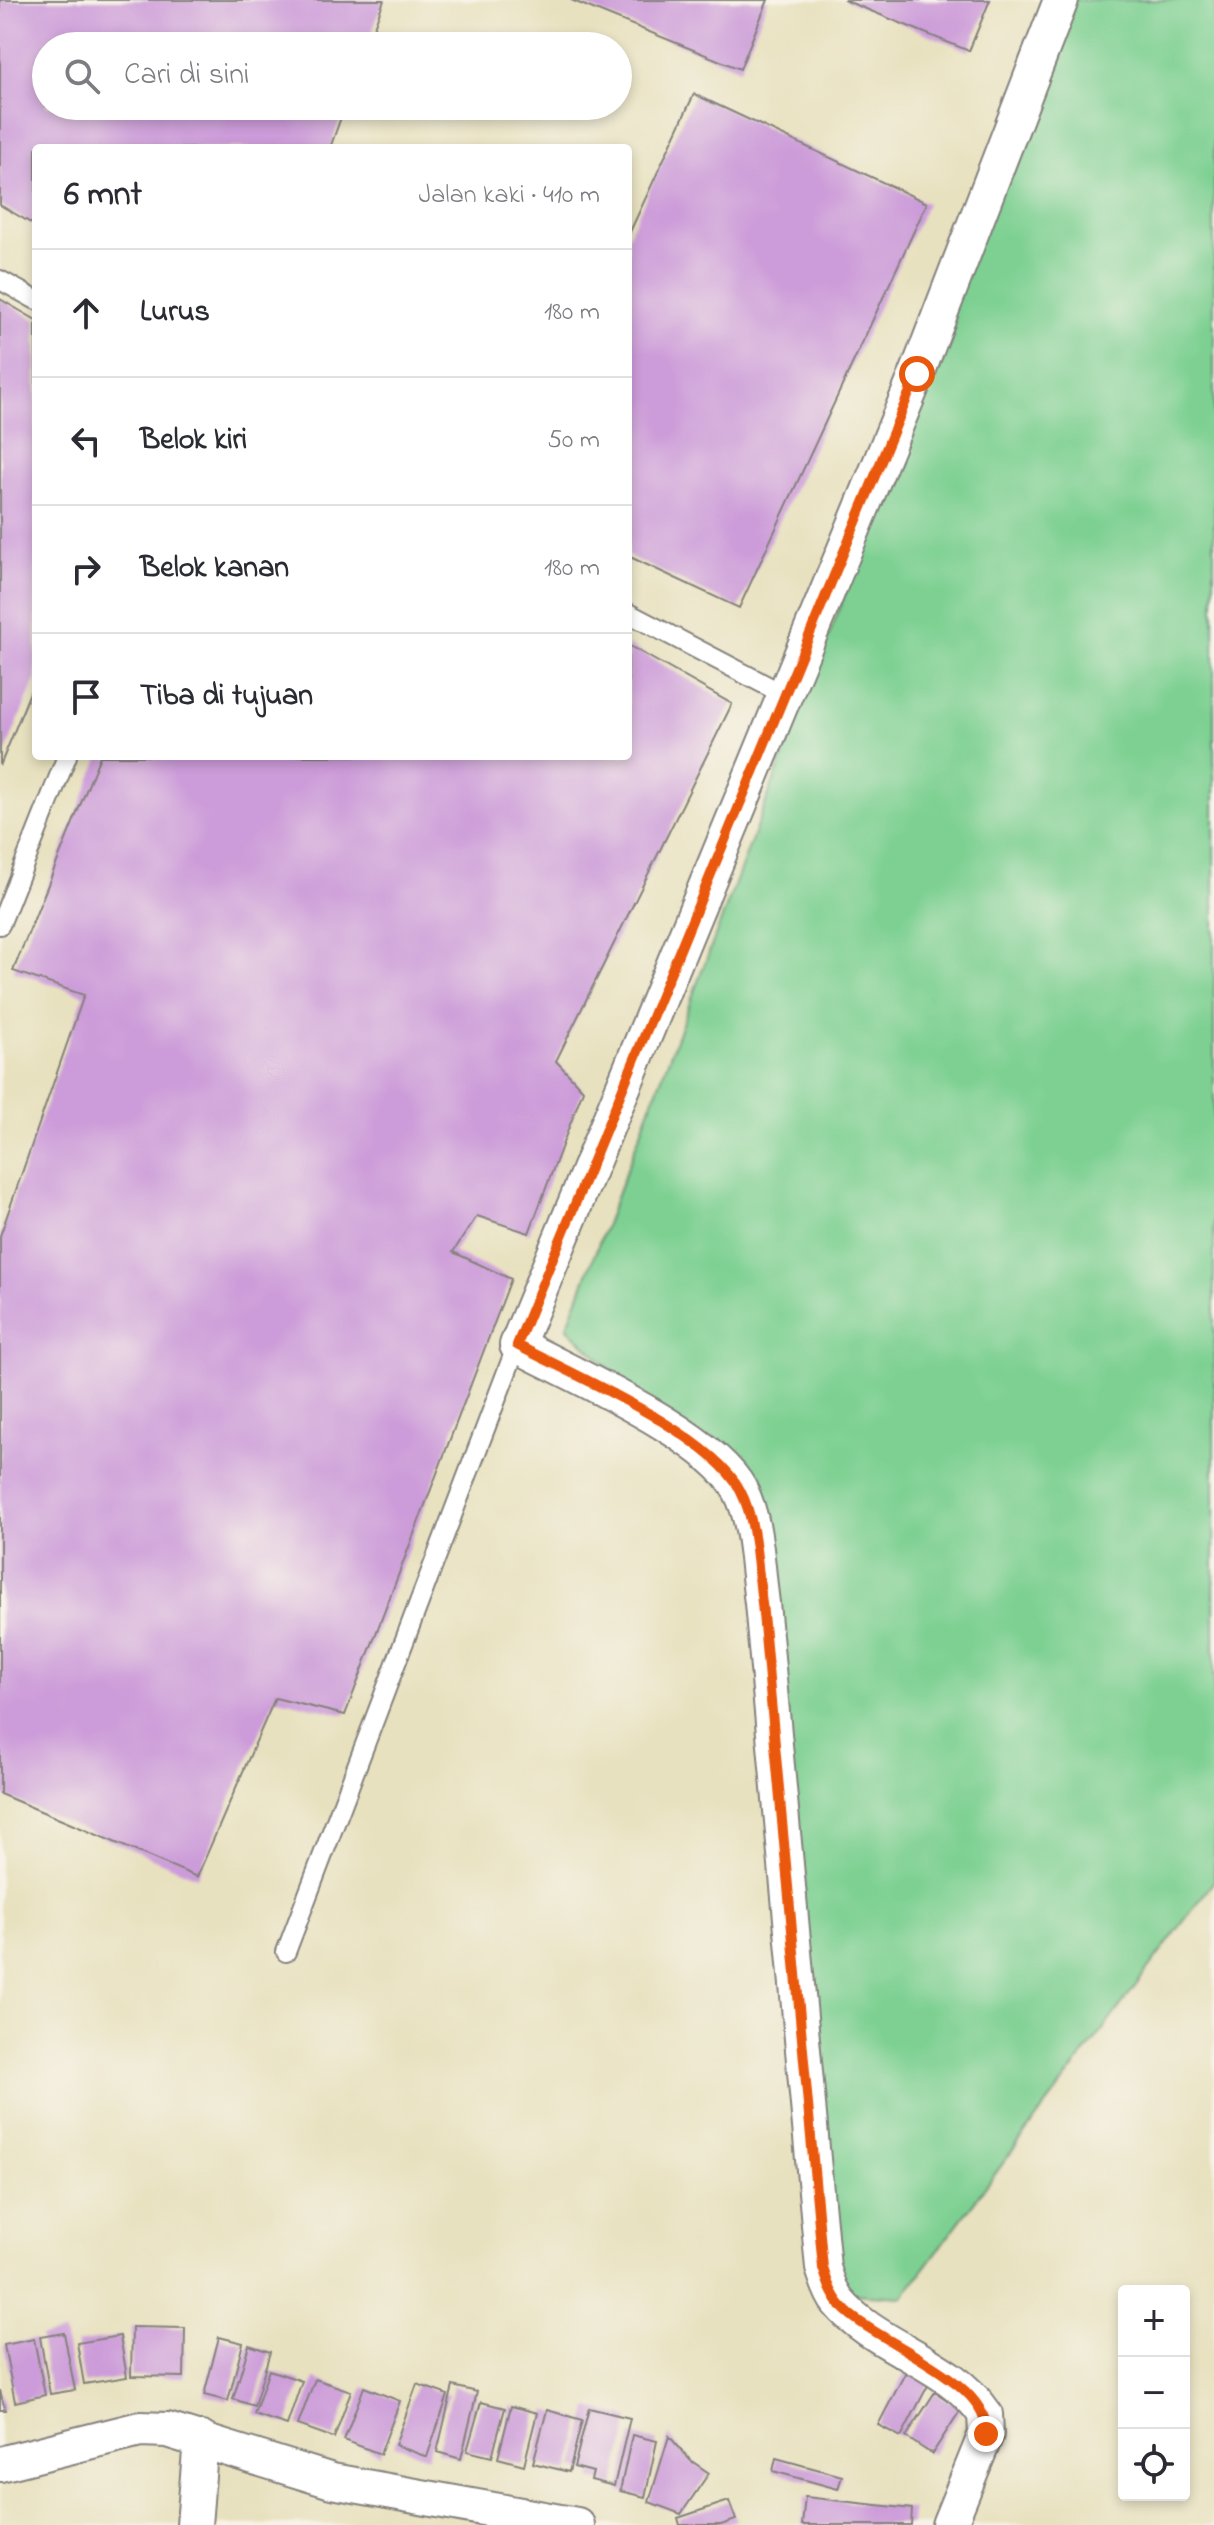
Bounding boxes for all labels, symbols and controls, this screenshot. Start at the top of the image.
search box [32,32,632,120]
icon: search [60,54,104,98]
text: Cari di sini [124,54,250,98]
text: 6 mnt [64,171,142,221]
text: Jalan kaki · 410 m [419,177,600,215]
icon: ahead [64,291,108,335]
text: Lurus [140,291,210,335]
text: 180 m [544,294,600,332]
route start [899,356,935,392]
icon: left [64,419,108,463]
text: Belok kiri [140,419,247,463]
text: 50 m [547,422,600,460]
icon: right [64,547,108,591]
text: Belok kanan [140,547,289,591]
text: 180 m [544,550,600,588]
icon: arrive [64,675,108,719]
text: Tiba di tujuan [140,675,313,719]
map controls [1118,2285,1190,2501]
button: + [1118,2285,1190,2357]
button: − [1118,2357,1190,2429]
route end [968,2416,1004,2452]
button: locate [1118,2429,1190,2501]

